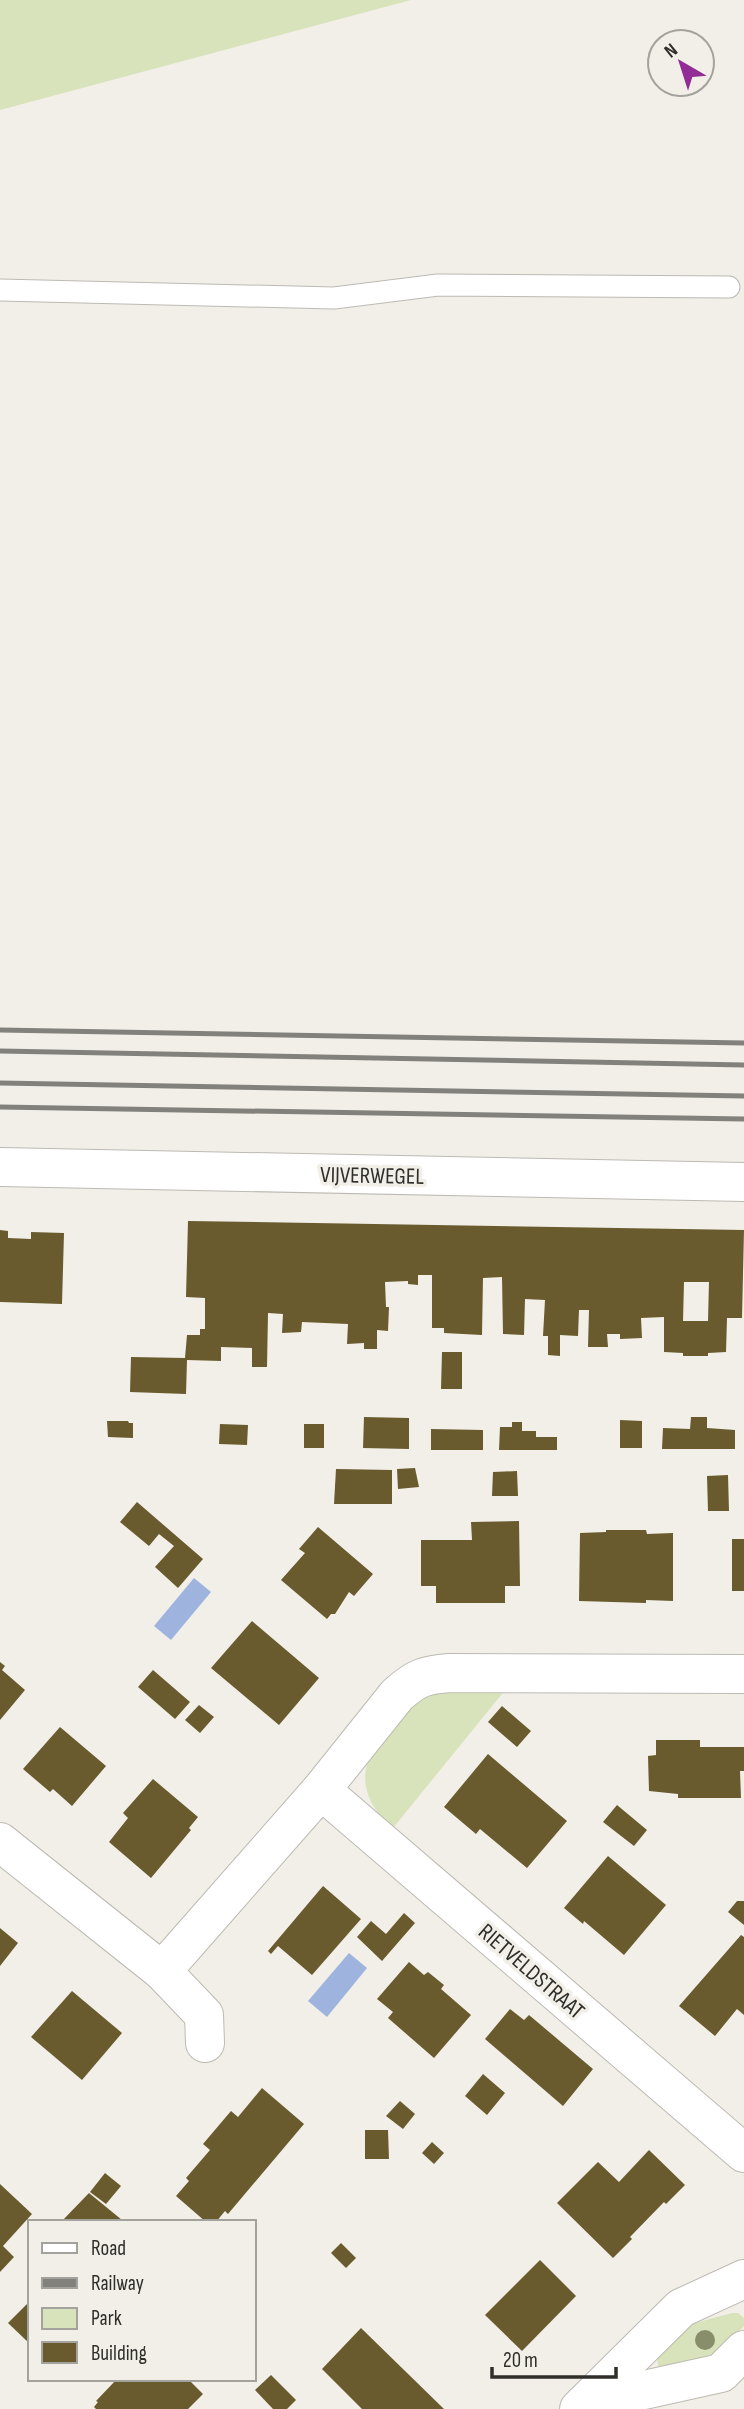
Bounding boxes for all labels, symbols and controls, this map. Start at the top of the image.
north arrow [646,28,716,98]
text: N [660,39,682,63]
street label: VIJVERWEGEL [320,1161,425,1191]
street label: RIETVELDSTRAAT [473,1918,590,2025]
legend [28,2220,256,2381]
text: Road [91,2236,126,2261]
text: Railway [91,2271,144,2296]
text: Park [91,2306,122,2331]
scale bar [492,2336,616,2380]
text: Building [91,2341,147,2366]
text: 20 m [503,2348,538,2373]

